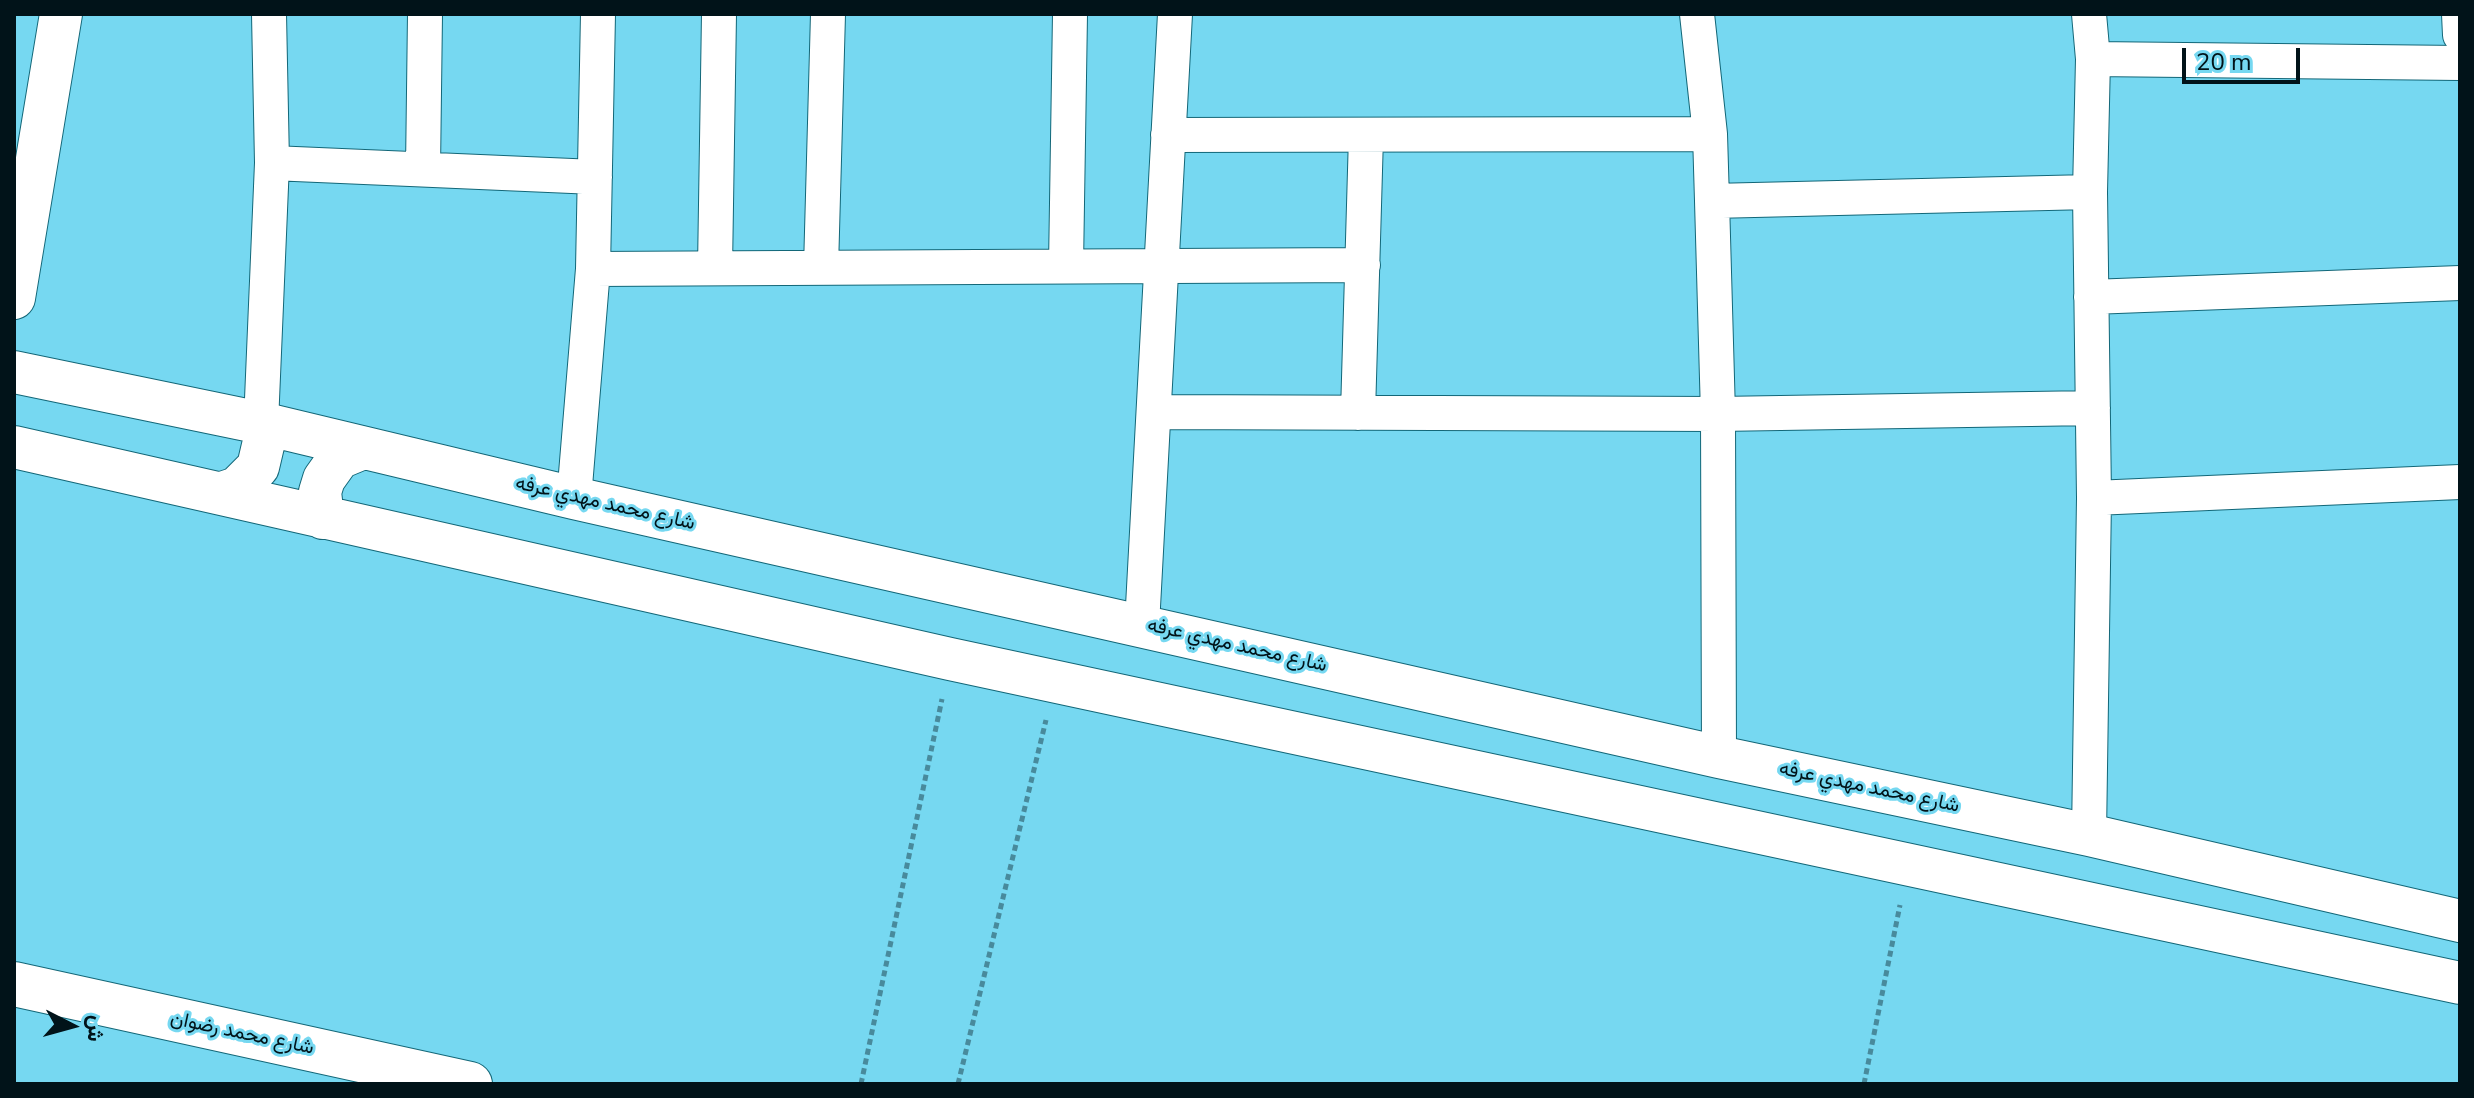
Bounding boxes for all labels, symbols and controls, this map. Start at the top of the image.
scale bar [2186,32,2304,82]
text: 20 m [2196,46,2252,78]
street label: شارع محمد مهدي عرفه [513,472,697,536]
street label: شارع محمد مهدي عرفه [1145,614,1329,678]
street label: شارع محمد مهدي عرفه [1777,757,1961,819]
north arrow [32,986,112,1066]
street label: شارع محمد رضوان [168,1007,316,1061]
text: ش [80,1014,112,1043]

